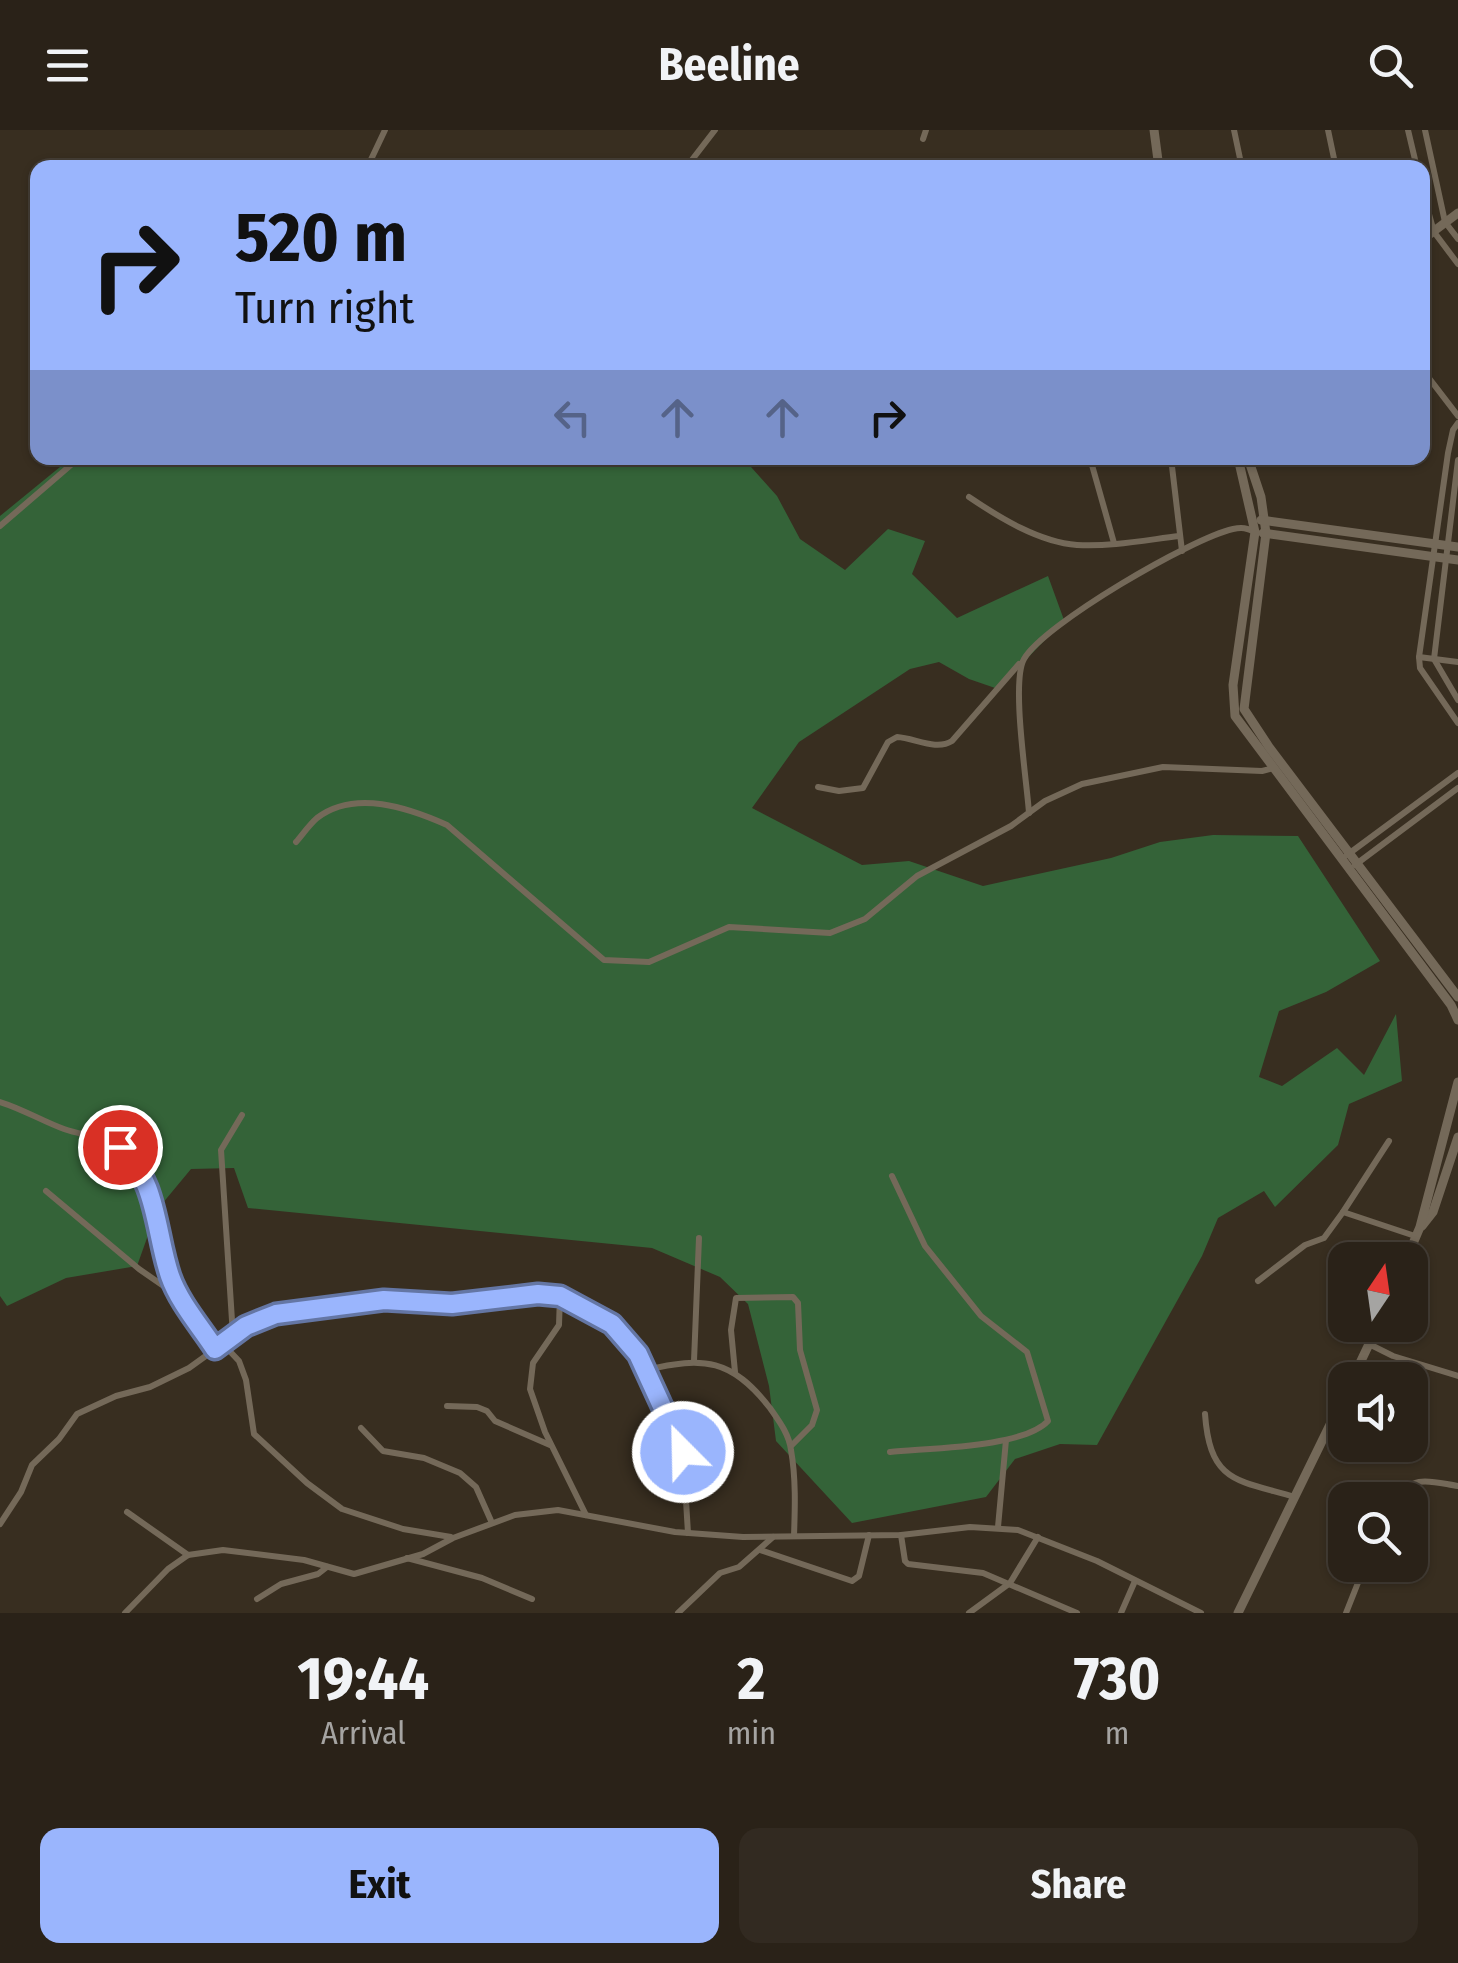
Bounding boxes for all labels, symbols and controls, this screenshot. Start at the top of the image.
icon: menu [40,38,95,93]
text: Beeline [658,38,800,92]
icon: search [1363,38,1418,93]
text: 520 m [235,196,407,280]
icon: right [70,200,200,330]
text: Turn right [235,281,414,335]
icon: left [545,390,600,445]
icon: ahead [650,390,705,445]
icon: ahead [755,390,810,445]
icon: right [860,390,915,445]
pin [78,1105,163,1190]
icon: arrive [93,1120,148,1175]
north arrow [1328,1242,1428,1342]
map controls [1328,1242,1428,1582]
button: sound [1328,1362,1428,1462]
position arrow [631,1400,735,1504]
button: search [1328,1482,1428,1582]
text: 19:44 [298,1643,429,1715]
text: 2 [738,1643,765,1715]
text: 730 [1074,1643,1160,1715]
text: Arrival [321,1714,406,1752]
text: min [727,1714,776,1752]
text: m [1105,1714,1129,1752]
button: Exit [40,1828,719,1943]
button: Share [739,1828,1418,1943]

